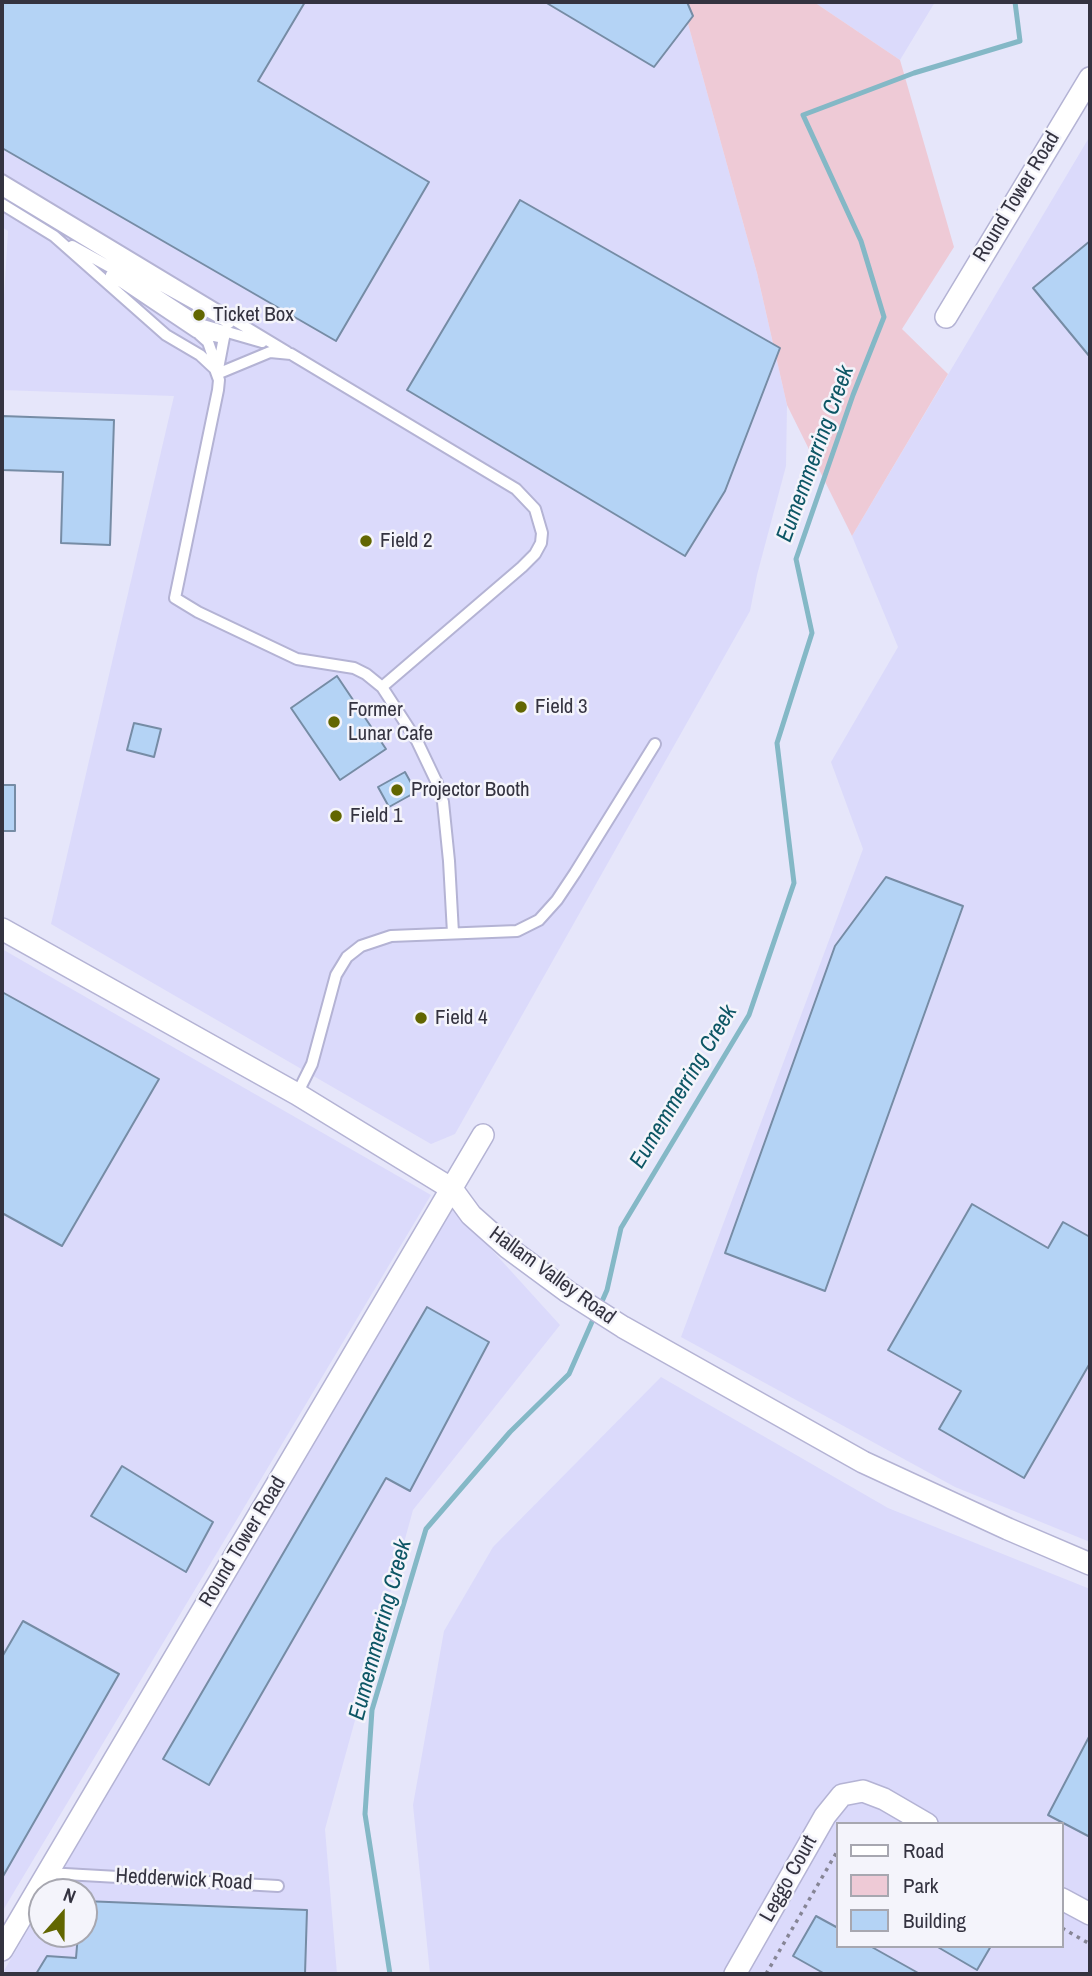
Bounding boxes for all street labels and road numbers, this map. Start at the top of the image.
street label: Round Tower Road [968,127,1066,267]
street label: Hallam Valley Road [484,1222,620,1330]
street label: Round Tower Road [194,1472,292,1612]
street label: Leggo Court [755,1831,823,1927]
street label: Hedderwick Road [115,1864,253,1896]

